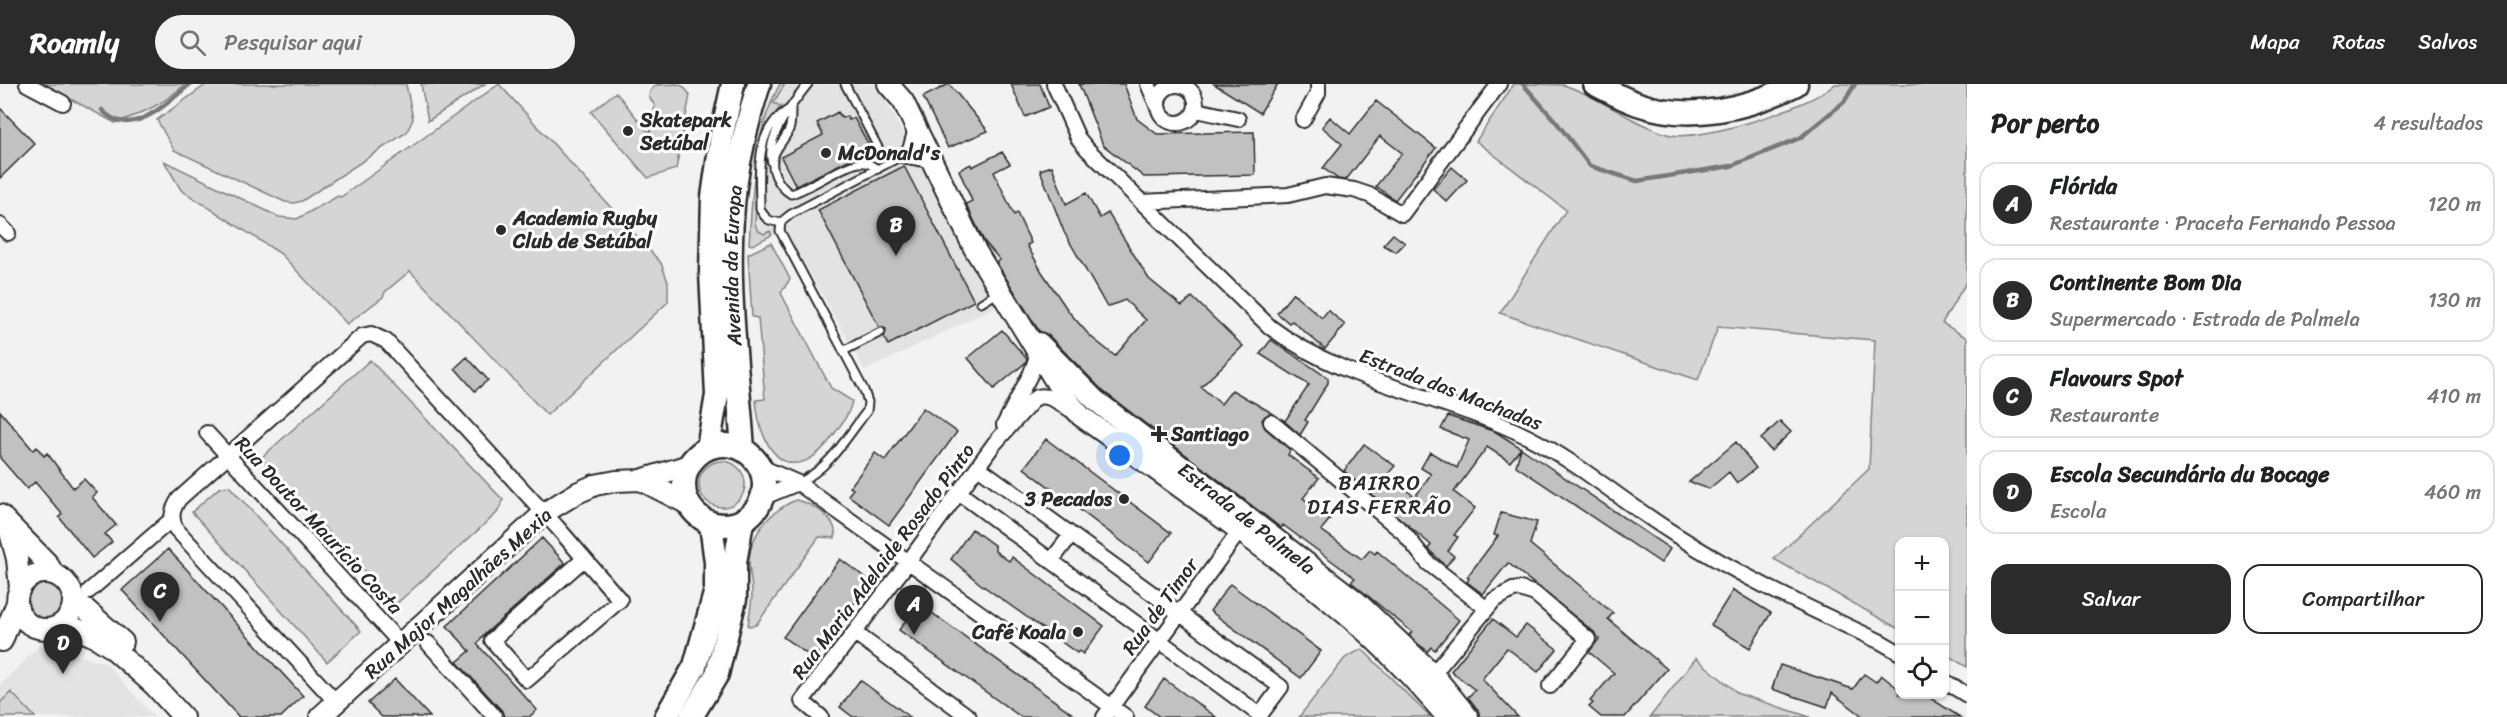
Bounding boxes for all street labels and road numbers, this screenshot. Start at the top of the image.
street label: Avenida da Europa [714,183,753,348]
street label: Estrada das Machadas [1354,338,1548,441]
street label: Rua Doutor Maurício Costa [226,428,412,624]
street label: Rua Maria Adelaide Rosado Pinto [786,438,980,684]
street label: Estrada de Palmela [1170,453,1324,584]
street label: Rua Major Magalhães Mexia [356,499,561,688]
street label: Rua de Timor [1113,549,1208,663]

